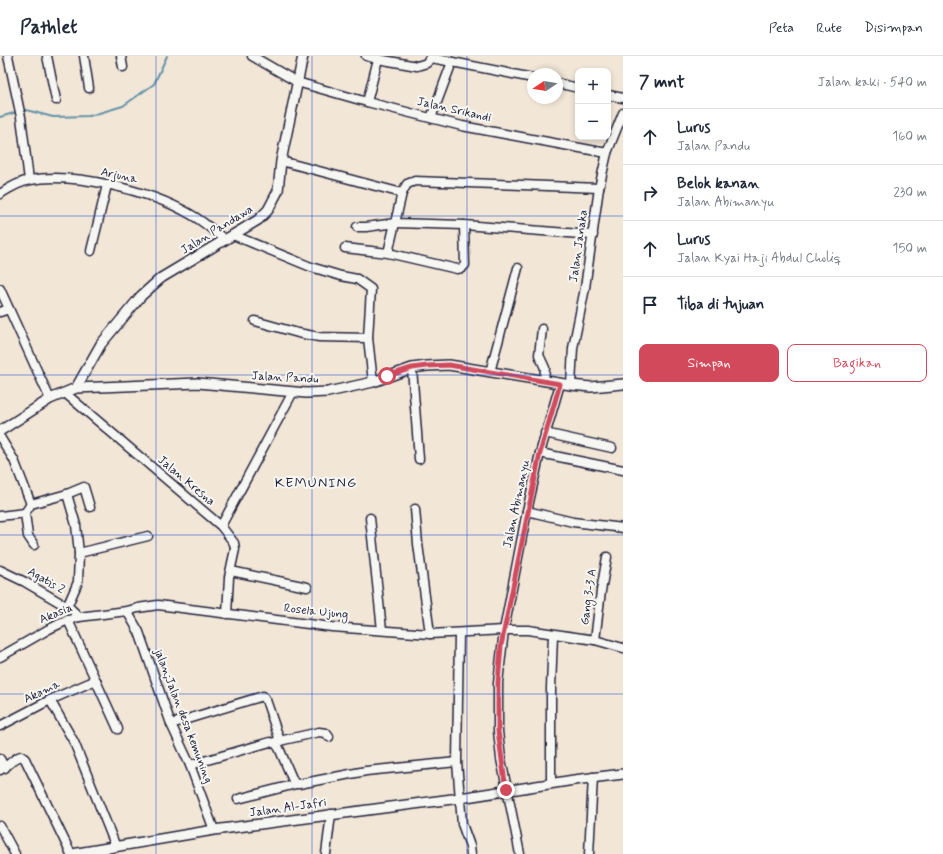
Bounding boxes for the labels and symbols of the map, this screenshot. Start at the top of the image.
north arrow [527,68,563,104]
street label: Jalan Srikandi [415,94,493,126]
street label: Arjuna [99,164,140,188]
street label: Jalan Pandawa [178,201,256,259]
street label: Jalan Janaka [566,208,592,283]
route start [378,367,396,385]
street label: Jalan Pandu [251,368,320,388]
street label: Jalan Kresna [154,452,218,510]
street label: Jalan Abimanyu [500,458,534,550]
district label: KEMUNING [275,474,357,492]
street label: Agatis 2 [24,564,68,598]
street label: Gang 3-3 A [577,568,601,626]
street label: Akasia [37,600,75,628]
street label: Rosela Ujung [283,601,349,623]
street label: jalan;Jalan desa kemuning [150,645,216,786]
street label: Akama [21,676,63,708]
route end [497,781,515,799]
street label: Jalan Al-Jafri [249,795,327,821]

